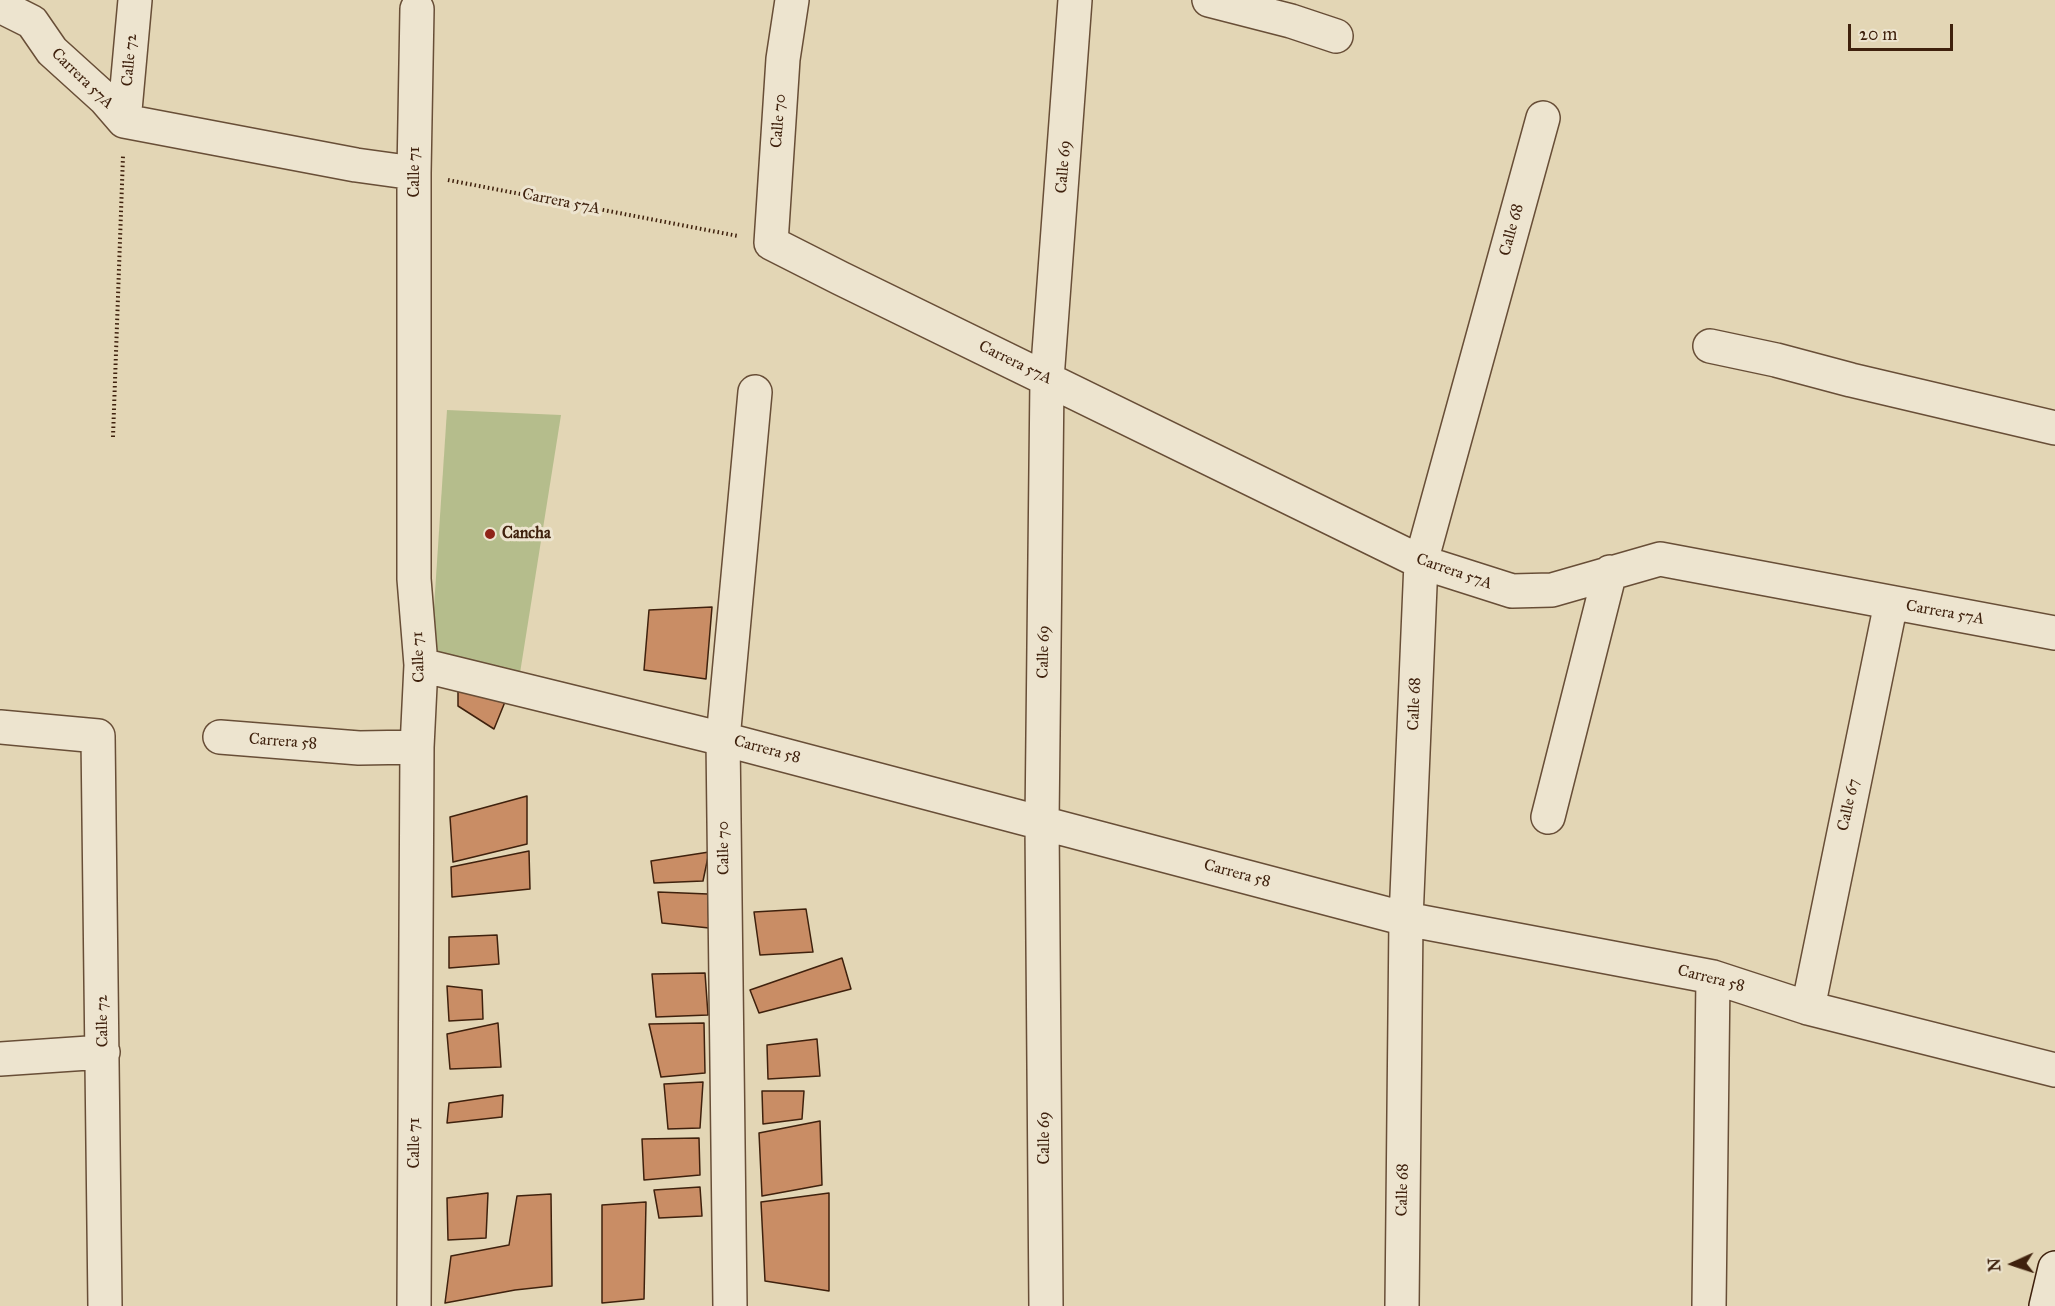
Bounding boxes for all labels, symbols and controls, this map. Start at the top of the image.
scale bar [1851,12,1956,50]
text: 20 m [1859,23,1897,45]
street label: Calle 72 [118,33,142,87]
street label: Carrera 57A [47,45,117,113]
street label: Calle 70 [768,93,790,149]
street label: Calle 69 [1053,140,1075,194]
street label: Calle 71 [405,146,425,198]
street label: Carrera 57A [520,185,602,219]
street label: Calle 68 [1496,202,1528,258]
street label: Carrera 57A [975,337,1055,389]
place label: Cancha [502,524,551,544]
marker: Cancha [483,527,497,541]
street label: Carrera 57A [1413,550,1495,594]
street label: Carrera 57A [1904,597,1986,629]
street label: Calle 69 [1034,625,1054,679]
street label: Calle 71 [409,631,429,683]
street label: Calle 68 [1404,677,1426,731]
street label: Carrera 58 [248,730,318,754]
street label: Carrera 58 [731,732,803,768]
street label: Calle 67 [1834,777,1864,833]
street label: Calle 70 [714,821,734,875]
street label: Carrera 58 [1201,856,1273,892]
street label: Carrera 58 [1676,961,1746,997]
street label: Calle 72 [93,994,113,1048]
street label: Calle 69 [1035,1111,1055,1165]
street label: Calle 71 [405,1117,425,1169]
street label: Calle 68 [1393,1163,1413,1217]
north arrow [1983,1234,2043,1294]
text: N [1985,1258,2004,1272]

